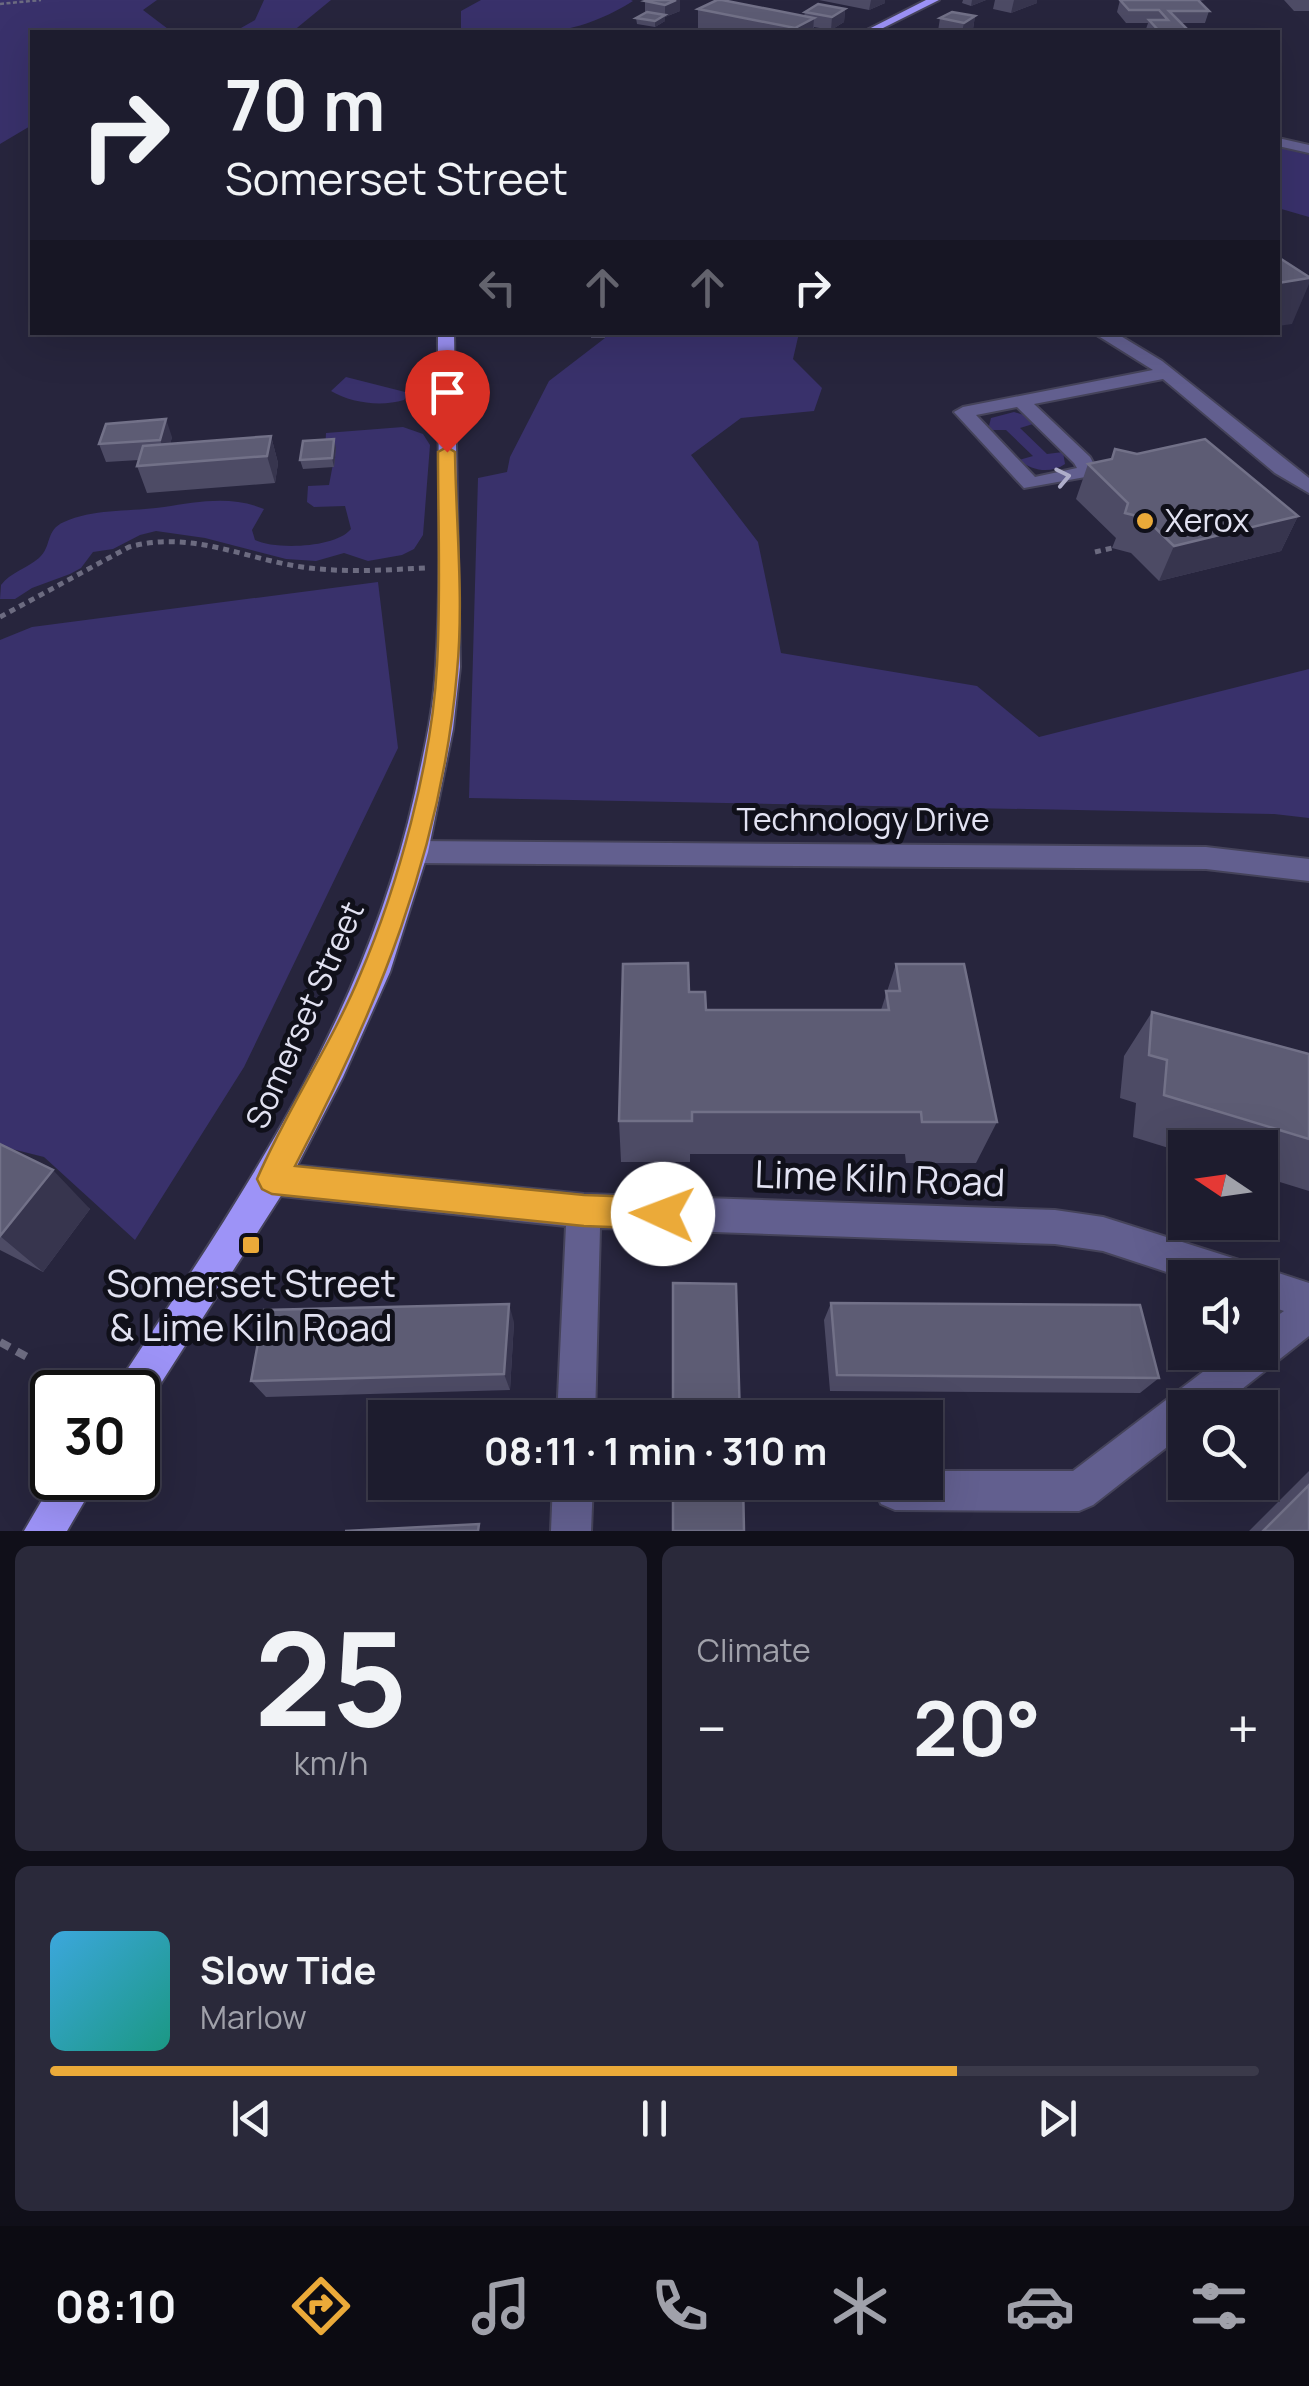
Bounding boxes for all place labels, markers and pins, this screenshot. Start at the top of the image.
pin [405,350,490,453]
place label: Xerox [1165,498,1249,542]
marker: Xerox [1134,510,1156,532]
marker: Somerset Street & Lime Kiln Road [240,1234,262,1256]
place label: Somerset Street & Lime Kiln Road [106,1256,396,1352]

